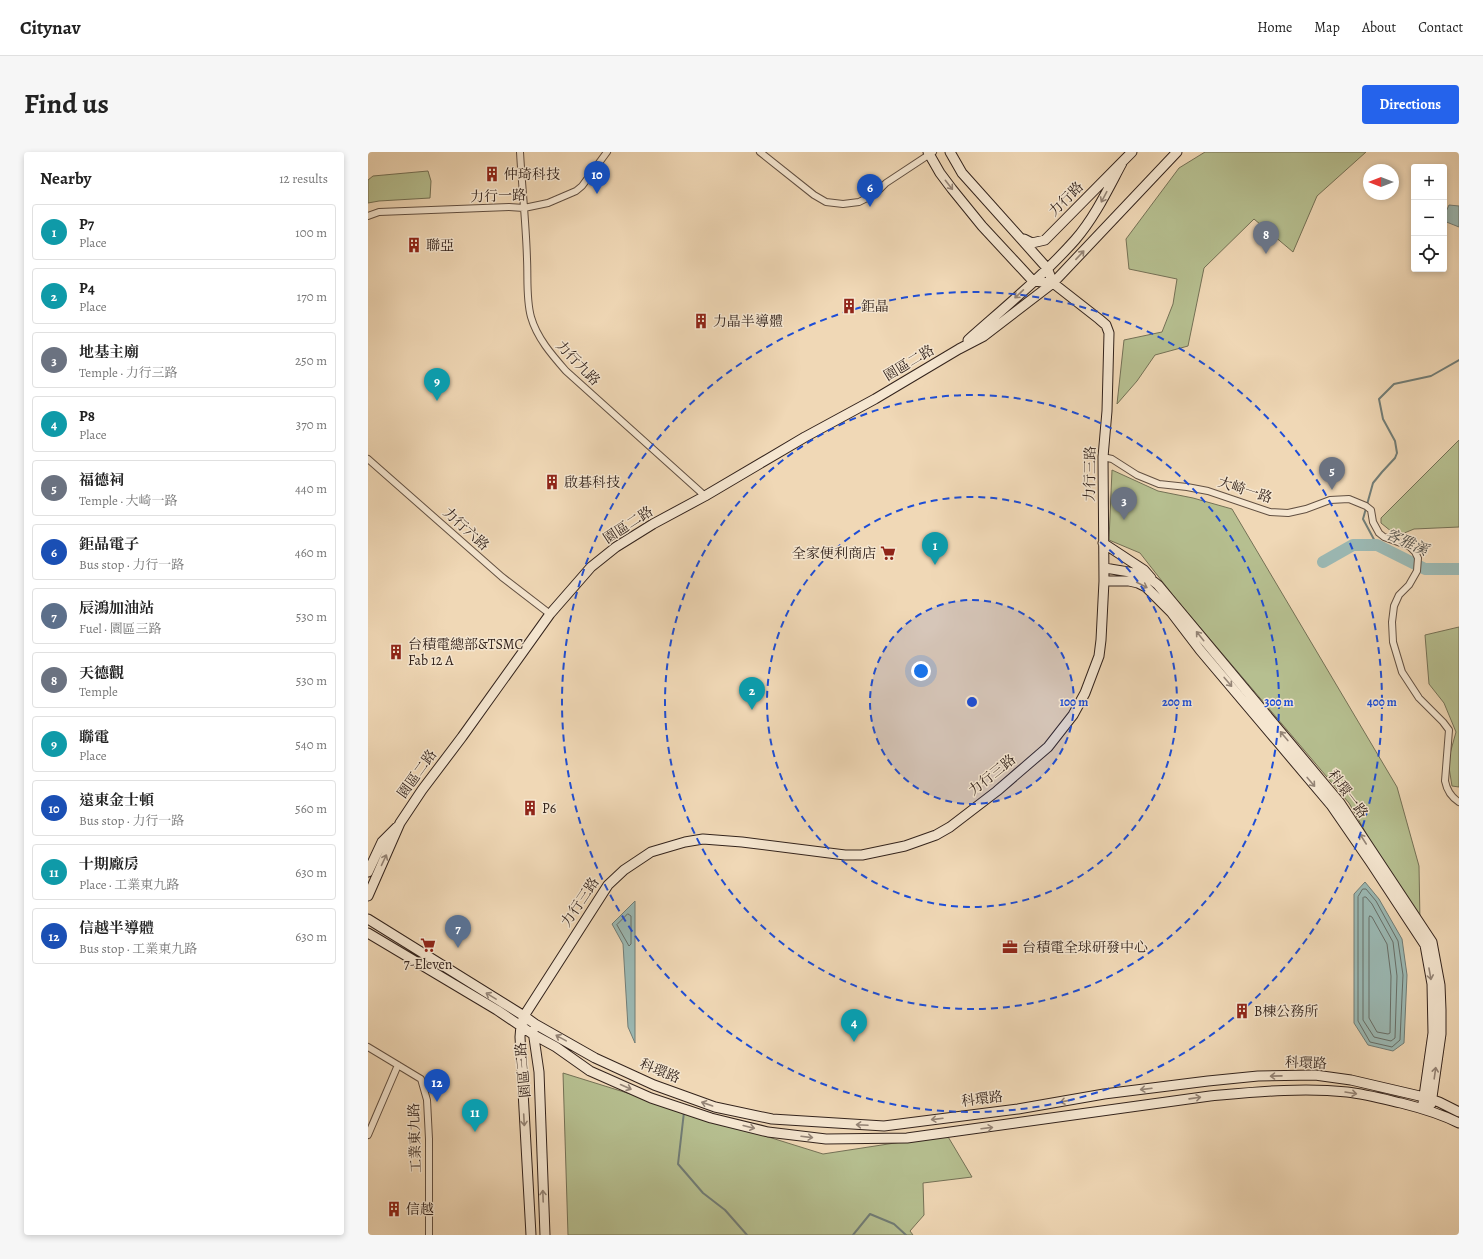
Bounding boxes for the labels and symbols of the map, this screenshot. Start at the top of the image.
pin: 10 [584,161,610,194]
north arrow [1363,164,1399,200]
building icon: 仲琦科技 [483,165,501,183]
place label: 仲琦科技 [504,165,560,184]
pin: 6 [857,174,883,207]
street label: 力行路 [1044,177,1088,221]
one-way arrow [945,179,953,190]
street label: 力行一路 [470,186,526,206]
one-way arrow [1100,191,1107,203]
pin: 8 [1253,221,1279,254]
building icon: 聯亞 [405,236,423,254]
place label: 聯亞 [426,236,454,255]
one-way arrow [1075,250,1085,260]
one-way arrow [1014,289,1024,299]
building icon: 鉅晶 [840,297,858,315]
place label: 鉅晶 [861,297,889,316]
building icon: 力晶半導體 [692,312,710,330]
place label: 力晶半導體 [713,312,783,331]
street label: 力行九路 [552,336,604,390]
street label: 園區二路 [880,340,938,386]
pin: 9 [424,368,450,401]
street label: 力行三路 [1080,446,1100,502]
pin: 5 [1319,457,1345,490]
street label: 大崎一路 [1215,472,1275,508]
building icon: 啟碁科技 [543,473,561,491]
place label: 啟碁科技 [564,473,620,492]
pin: 3 [1111,487,1137,520]
street label: 園區二路 [599,502,657,548]
street label: 力行六路 [439,503,493,555]
water label: 客雅溪 [1382,524,1433,561]
pin: 1 [922,532,948,565]
place label: 全家便利商店 [792,544,876,563]
supermarket icon: 全家便利商店 [879,544,897,562]
one-way arrow [1136,582,1148,590]
one-way arrow [1196,631,1205,642]
place label: 台積電總部&TSMC Fab 12 A [408,635,524,670]
building icon: 台積電總部&TSMC Fab 12 A [387,643,405,661]
your location [911,661,931,681]
pin: 2 [739,677,765,710]
one-way arrow [1223,677,1232,688]
text: 100 m [1060,694,1088,710]
text: 200 m [1162,694,1192,710]
text: 300 m [1264,694,1294,710]
text: 400 m [1367,694,1397,710]
centre of rings [965,695,979,709]
one-way arrow [1279,730,1288,741]
street label: 園區二路 [393,746,441,802]
street label: 力行三路 [964,750,1020,800]
street label: 科環一路 [1324,766,1372,822]
one-way arrow [1307,776,1316,787]
building icon: P6 [521,799,539,817]
place label: P6 [542,799,556,818]
one-way arrow [1359,833,1367,844]
one-way arrow [381,855,388,867]
street label: 力行三路 [556,873,604,931]
pin: 7 [445,915,471,948]
supermarket icon: 7-Eleven [419,936,437,954]
office icon: 台積電全球研發中心 [1001,938,1019,956]
place label: 台積電全球研發中心 [1022,938,1148,957]
place label: 7-Eleven [404,955,453,974]
one-way arrow [1426,967,1434,980]
one-way arrow [485,991,497,999]
building icon: B棟公務所 [1233,1002,1251,1020]
place label: B棟公務所 [1254,1002,1318,1021]
pin: 4 [841,1009,867,1042]
one-way arrow [555,1034,567,1041]
street label: 園區三路 [511,1041,535,1099]
street label: 科環路 [1285,1053,1327,1073]
street label: 科環路 [637,1054,683,1088]
one-way arrow [1431,1066,1439,1079]
pin: 12 [424,1069,450,1102]
one-way arrow [1270,1072,1283,1080]
one-way arrow [619,1084,631,1091]
one-way arrow [1140,1085,1153,1093]
street label: 科環路 [960,1087,1004,1111]
one-way arrow [1344,1089,1357,1097]
one-way arrow [1188,1094,1201,1102]
one-way arrow [1060,1097,1073,1105]
pin: 11 [462,1099,488,1132]
one-way arrow [701,1100,714,1107]
street label: 工業東九路 [404,1103,426,1173]
one-way arrow [521,1113,528,1126]
one-way arrow [931,1115,944,1123]
one-way arrow [856,1121,869,1129]
one-way arrow [742,1124,755,1132]
one-way arrow [980,1124,993,1132]
one-way arrow [800,1133,813,1141]
one-way arrow [540,1190,547,1203]
building icon: 信越 [385,1200,403,1218]
place label: 信越 [406,1200,434,1219]

